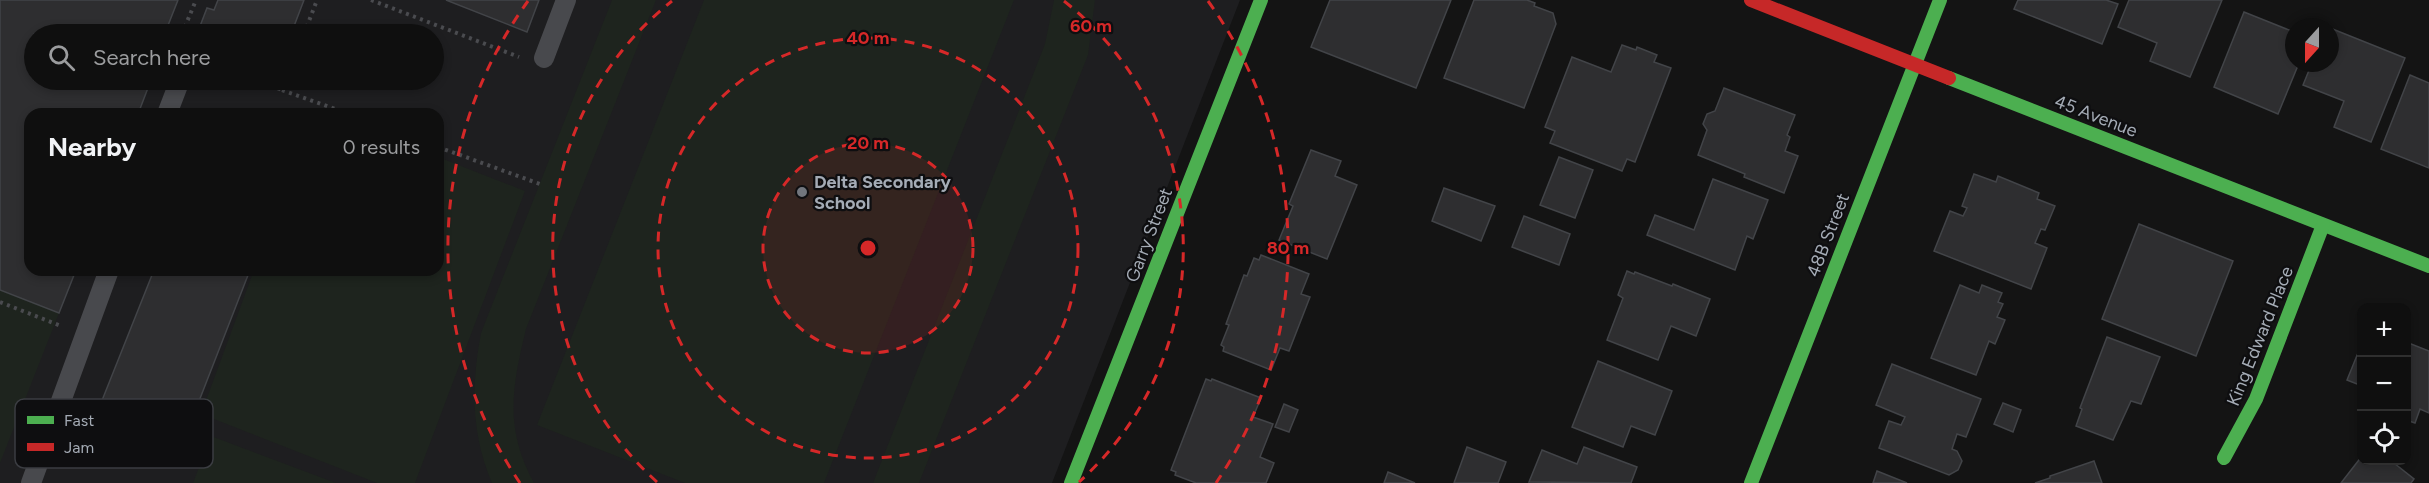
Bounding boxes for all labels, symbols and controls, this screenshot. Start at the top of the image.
text: 60 m [1070,15,1112,37]
north arrow [2285,18,2339,72]
search box [24,24,444,90]
text: 40 m [846,27,890,49]
icon: search [45,41,78,74]
text: Search here [93,44,211,71]
street label: 45 Avenue [2052,90,2141,142]
text: Nearby [48,131,136,163]
text: 20 m [847,132,889,154]
text: 0 results [343,135,420,159]
place label: Delta Secondary School [814,171,951,214]
marker: Delta Secondary School [795,185,809,199]
street label: Garry Street [1121,185,1177,285]
street label: 48B Street [1802,190,1854,280]
text: 80 m [1267,237,1309,259]
centre of rings [858,238,878,258]
street label: King Edward Place [2222,263,2298,409]
map controls [2357,303,2411,465]
button: + [2357,303,2411,357]
button: − [2357,357,2411,411]
legend [15,399,213,468]
text: Fast [64,411,94,430]
button: locate [2357,411,2411,465]
text: Jam [64,438,94,457]

